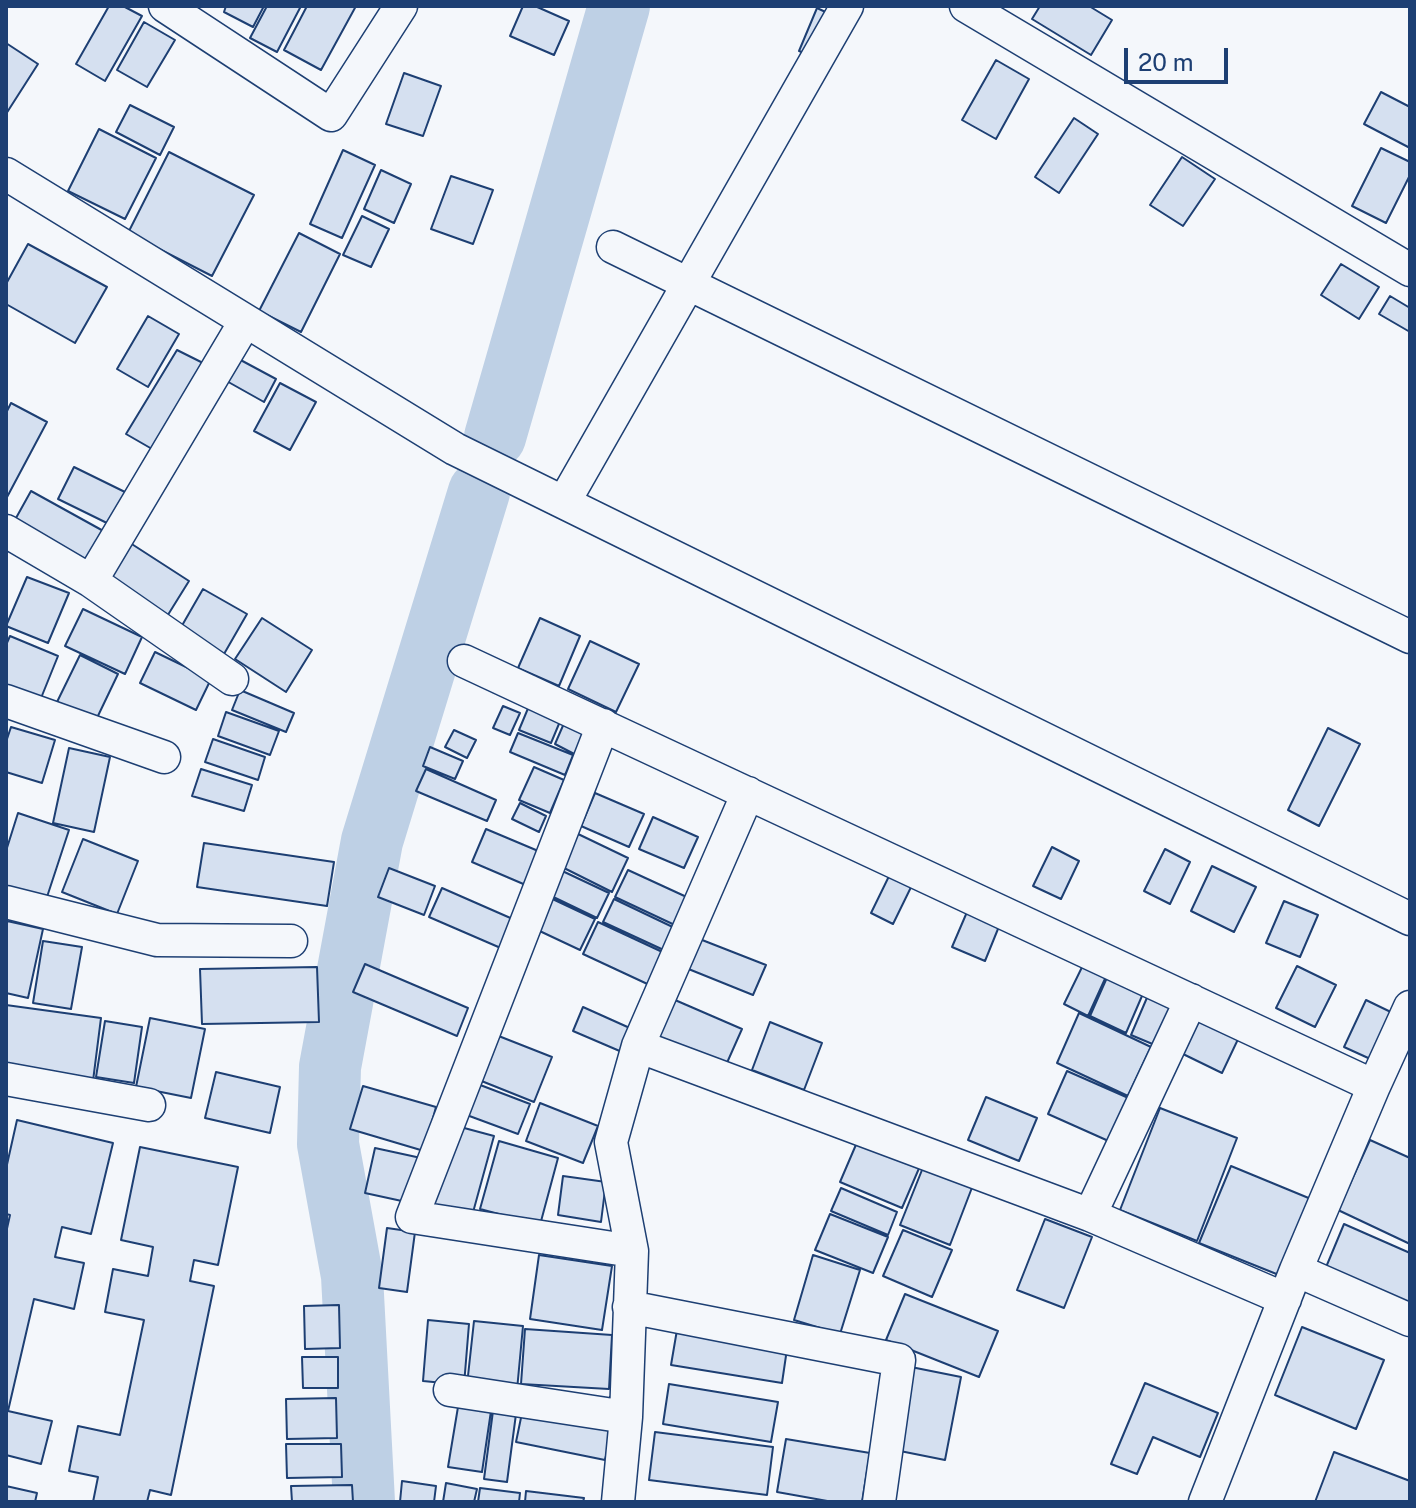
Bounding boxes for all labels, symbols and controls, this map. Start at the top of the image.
scale bar [1128,32,1232,82]
text: 20 m [1138,48,1194,76]

